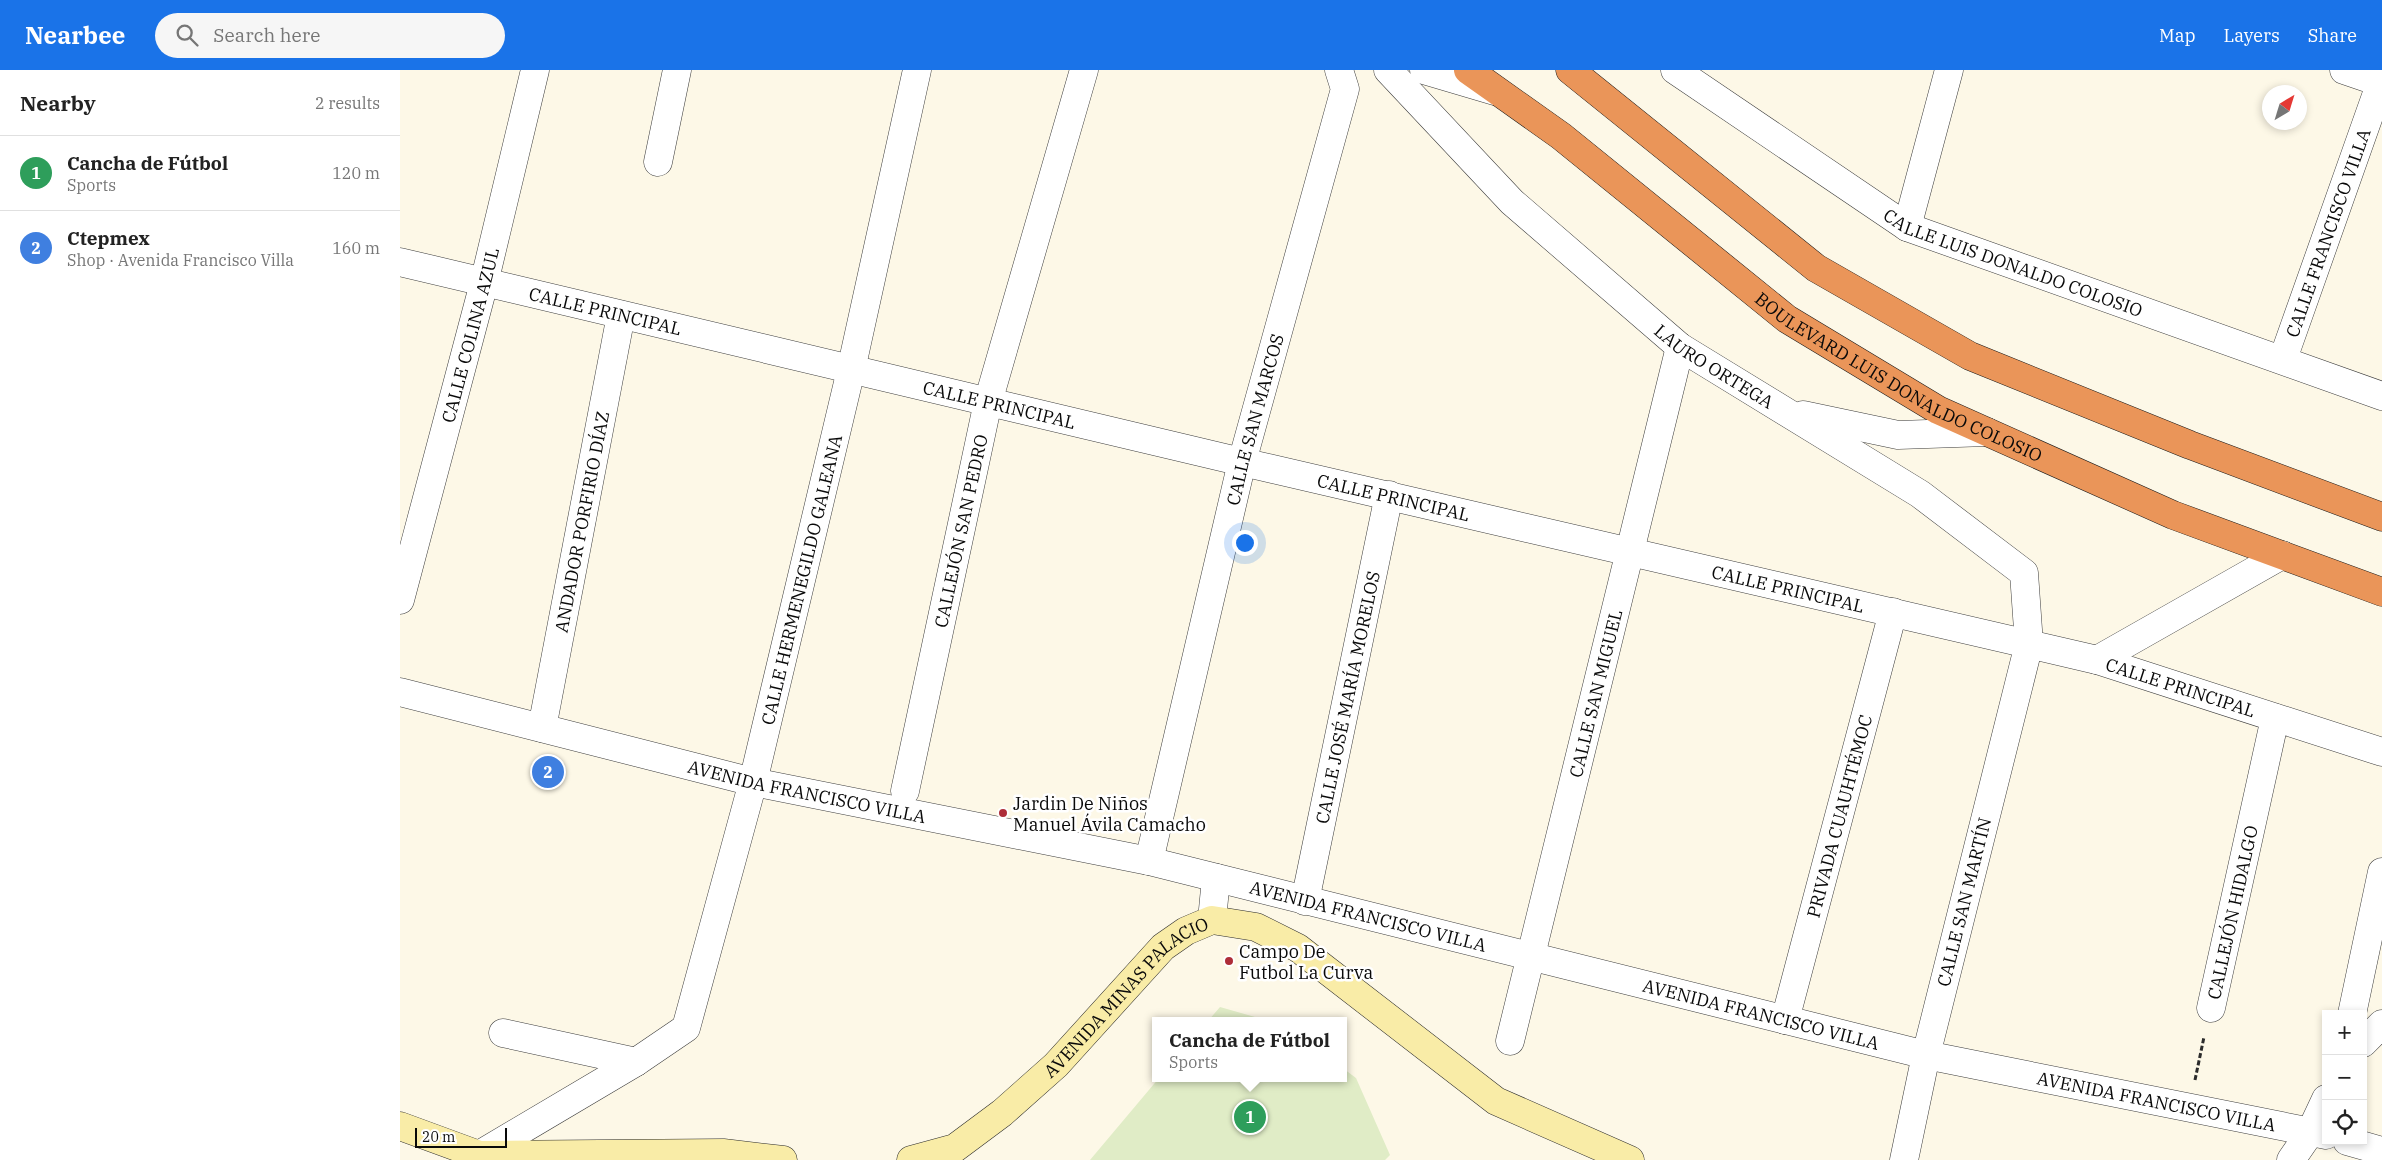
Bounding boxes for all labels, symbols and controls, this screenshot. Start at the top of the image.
search box [155,13,505,58]
text: Nearbee [25,19,125,51]
icon: search [173,21,201,49]
text: Search here [213,23,320,47]
text: Map [2159,24,2196,47]
text: Layers [2224,24,2280,47]
text: Share [2308,24,2357,47]
north arrow [2262,85,2307,130]
text: Nearby [20,89,96,117]
text: 2 results [315,93,380,113]
street label: CALLE FRANCISCO VILLA [2280,125,2375,340]
text: Cancha de Fútbol [67,151,228,175]
text: 1 [31,163,41,183]
text: 120 m [332,163,380,183]
text: Sports [67,175,116,195]
street label: CALLE LUIS DONALDO COLOSIO [1879,203,2146,321]
text: Ctepmex [67,226,150,250]
text: 2 [31,238,41,258]
text: 160 m [332,238,380,258]
street label: CALLE COLINA AZUL [436,245,504,425]
text: Shop · Avenida Francisco Villa [67,250,294,270]
street label: CALLE PRINCIPAL [527,282,684,340]
street label: BOULEVARD LUIS DONALDO COLOSIO [1751,287,2046,467]
street label: LAURO ORTEGA [1650,319,1779,414]
street label: CALLE SAN MARCOS [1221,331,1288,508]
street label: CALLE PRINCIPAL [921,375,1078,434]
street label: ANDADOR PORFIRIO DÍAZ [549,409,614,634]
street label: CALLE HERMENEGILDO GALEANA [756,432,847,727]
street label: CALLEJÓN SAN PEDRO [929,432,992,630]
street label: CALLE PRINCIPAL [1315,468,1472,526]
your location [1232,530,1258,556]
street label: CALLE PRINCIPAL [1710,560,1867,617]
street label: CALLE JOSÉ MARÍA MORELOS [1310,569,1384,826]
street label: CALLE SAN MIGUEL [1564,607,1627,780]
street label: CALLE PRINCIPAL [2103,652,2258,722]
street label: PRIVADA CUAUHTÉMOC [1801,712,1877,920]
pin: 2 [532,753,564,791]
street label: AVENIDA FRANCISCO VILLA [685,754,929,828]
place label: Jardin De Niños Manuel Ávila Camacho [1013,792,1206,836]
marker: Jardin De Niños Manuel Ávila Camacho [997,807,1009,819]
street label: CALLE SAN MARTÍN [1932,815,1996,989]
street label: CALLEJÓN HIDALGO [2202,823,2263,1002]
street label: AVENIDA FRANCISCO VILLA [1247,875,1490,956]
street label: AVENIDA MINAS PALACIO [1039,911,1212,1082]
place label: Campo De Futbol La Curva [1239,940,1373,984]
marker: Campo De Futbol La Curva [1223,955,1235,967]
street label: AVENIDA FRANCISCO VILLA [1640,973,1882,1055]
map controls [2322,1010,2367,1145]
button: + [2322,1010,2367,1055]
popup [1152,1017,1347,1082]
text: Cancha de Fútbol [1169,1028,1330,1052]
text: Sports [1169,1052,1218,1072]
button: − [2322,1055,2367,1100]
street label: AVENIDA FRANCISCO VILLA [2035,1066,2279,1136]
pin: 1 [1234,1098,1266,1136]
button: locate [2322,1100,2367,1145]
scale bar [415,1125,508,1148]
text: 20 m [422,1128,455,1146]

